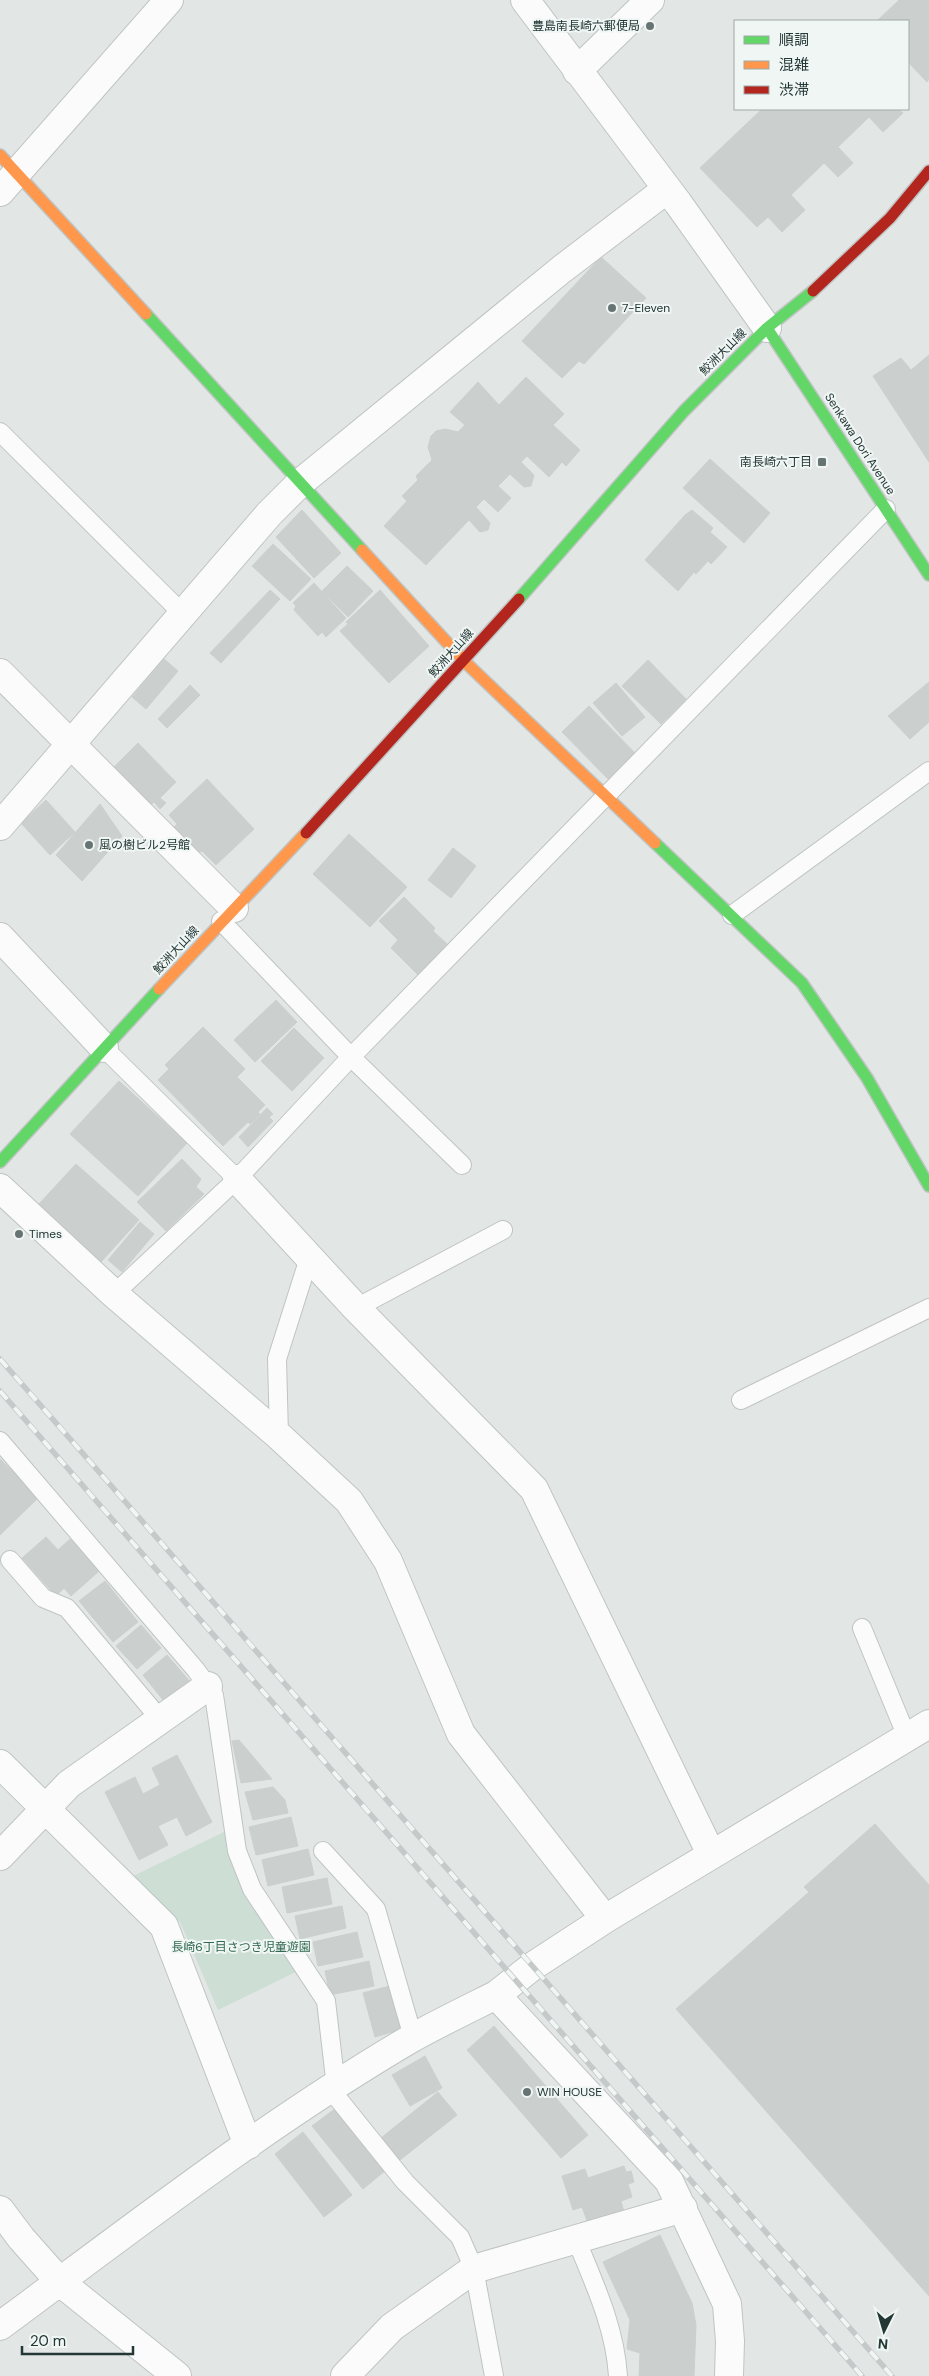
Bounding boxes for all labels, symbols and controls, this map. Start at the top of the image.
place label: 豊島南長崎六郵便局 [532,18,640,34]
marker: 豊島南長崎六郵便局 [644,20,656,32]
legend [734,20,909,110]
text: 順調 [779,30,809,50]
text: 混雑 [779,55,809,75]
text: 渋滞 [779,80,809,100]
place label: 7-Eleven [622,300,670,316]
marker: 7-Eleven [606,302,618,314]
street label: 鮫洲大山線 [696,325,750,379]
street label: Senkawa Dori Avenue [821,390,899,498]
place label: 南長崎六丁目 [740,454,812,470]
marker: 南長崎六丁目 [816,456,828,468]
street label: 鮫洲大山線 [425,625,477,681]
place label: 風の樹ビル2号館 [99,837,190,853]
marker: 風の樹ビル2号館 [83,839,95,851]
street label: 鮫洲大山線 [150,923,202,977]
place label: Times [29,1226,62,1242]
marker: Times [13,1228,25,1240]
park label: 長崎6丁目さつき児童遊園 [171,1939,311,1955]
place label: WIN HOUSE [537,2084,602,2100]
marker: WIN HOUSE [521,2086,533,2098]
north arrow [859,2306,909,2356]
scale bar [22,2324,134,2356]
text: 20 m [30,2331,66,2351]
text: N [877,2335,889,2353]

